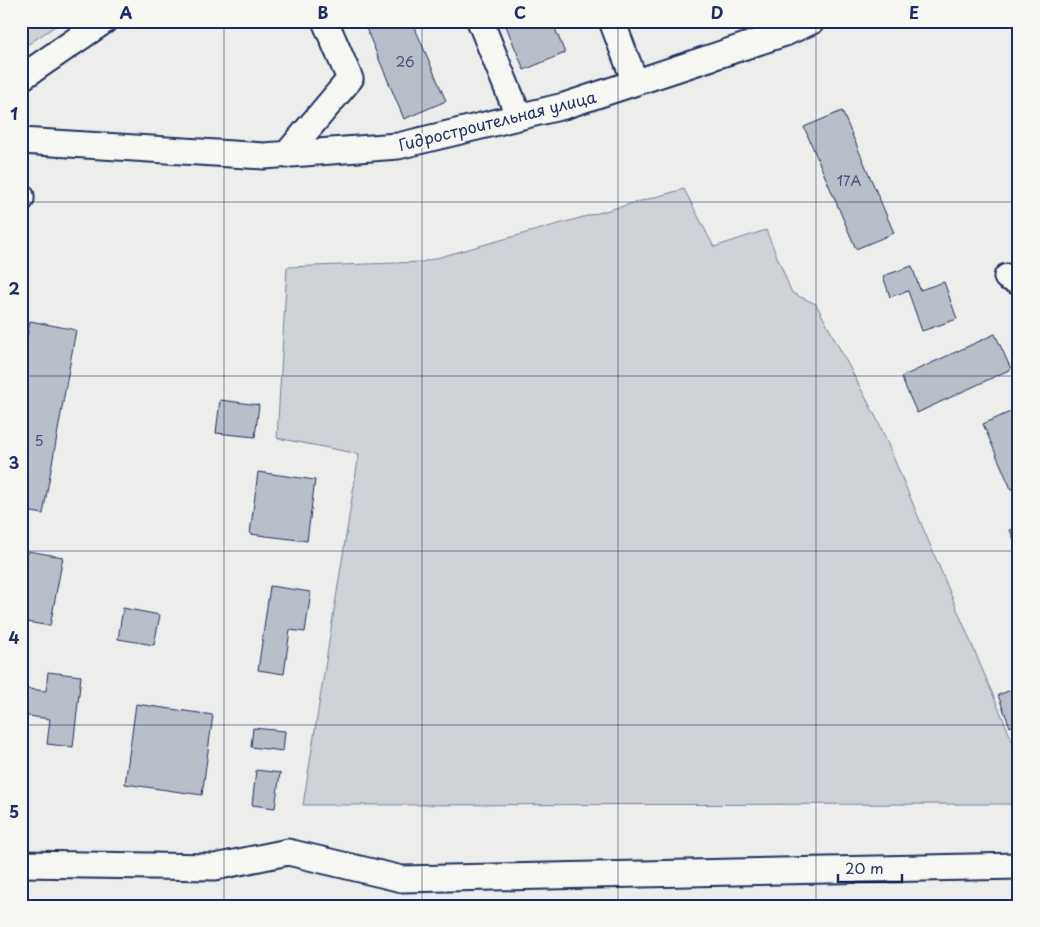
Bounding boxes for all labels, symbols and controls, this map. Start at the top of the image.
text: A [120,0,133,24]
text: B [318,0,329,24]
text: C [514,0,526,24]
text: D [711,0,723,24]
text: E [909,0,919,24]
house number: 26 [395,51,415,72]
street label: Гидростроительная улица [396,84,598,156]
text: 1 [10,101,18,125]
house number: 17А [837,170,862,191]
text: 2 [8,276,20,300]
house number: 5 [34,430,44,451]
text: 3 [9,450,19,474]
text: 4 [9,625,20,649]
text: 5 [9,799,19,823]
scale bar [838,852,901,884]
text: 20 m [845,856,884,879]

